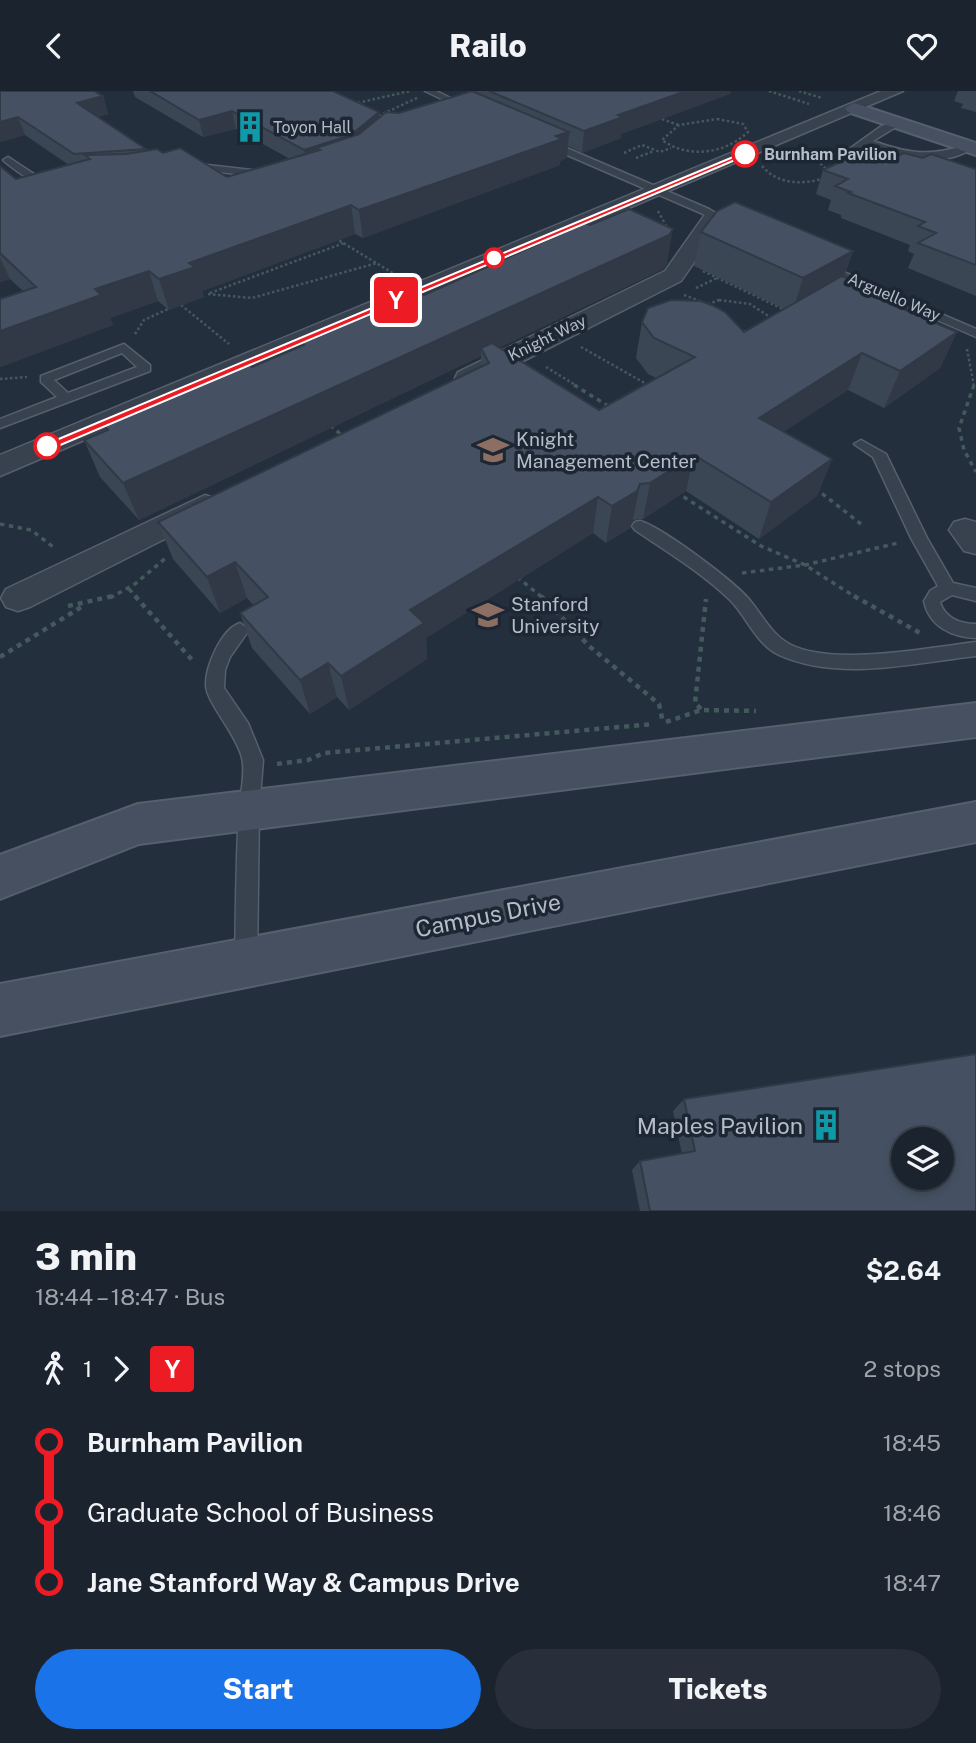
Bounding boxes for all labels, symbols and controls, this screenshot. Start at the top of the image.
icon: back [35,27,73,65]
text: Railo [449,27,527,64]
icon: heart [903,27,941,65]
building icon: Toyon Hall [233,110,267,144]
place label: Toyon Hall [273,118,352,137]
marker: Burnham Pavilion [732,141,758,167]
place label: Burnham Pavilion [764,145,897,164]
unlabelled marker [484,248,504,268]
street label: Arguello Way [845,269,944,325]
line badge: Y [373,277,419,323]
text: Y [388,286,404,314]
street label: Knight Way [505,311,589,365]
place label: Knight Management Center [516,428,696,472]
unlabelled marker [34,433,60,459]
school or university icon: Knight Management Center [476,433,510,467]
place label: Stanford University [511,593,599,637]
school or university icon: Stanford University [471,598,505,632]
street label: Campus Drive [413,888,563,942]
building icon: Maples Pavilion [809,1108,843,1142]
place label: Maples Pavilion [637,1112,803,1139]
map controls [891,1127,954,1190]
button: layers [891,1127,954,1190]
text: 3 min [35,1234,137,1279]
text: $2.64 [866,1255,941,1286]
text: 18:44 – 18:47 · Bus [35,1283,225,1310]
icon: walk [35,1350,73,1388]
icon: forward [102,1350,140,1388]
text: 1 [83,1355,92,1382]
text: Y [164,1355,180,1383]
text: 2 stops [863,1355,941,1382]
text: Burnham Pavilion [87,1427,303,1458]
text: 18:45 [883,1429,941,1456]
text: Graduate School of Business [87,1497,434,1528]
text: 18:46 [883,1499,941,1526]
text: Jane Stanford Way & Campus Drive [87,1567,520,1598]
text: 18:47 [883,1569,941,1596]
button: Start [35,1649,481,1729]
button: Tickets [495,1649,941,1729]

